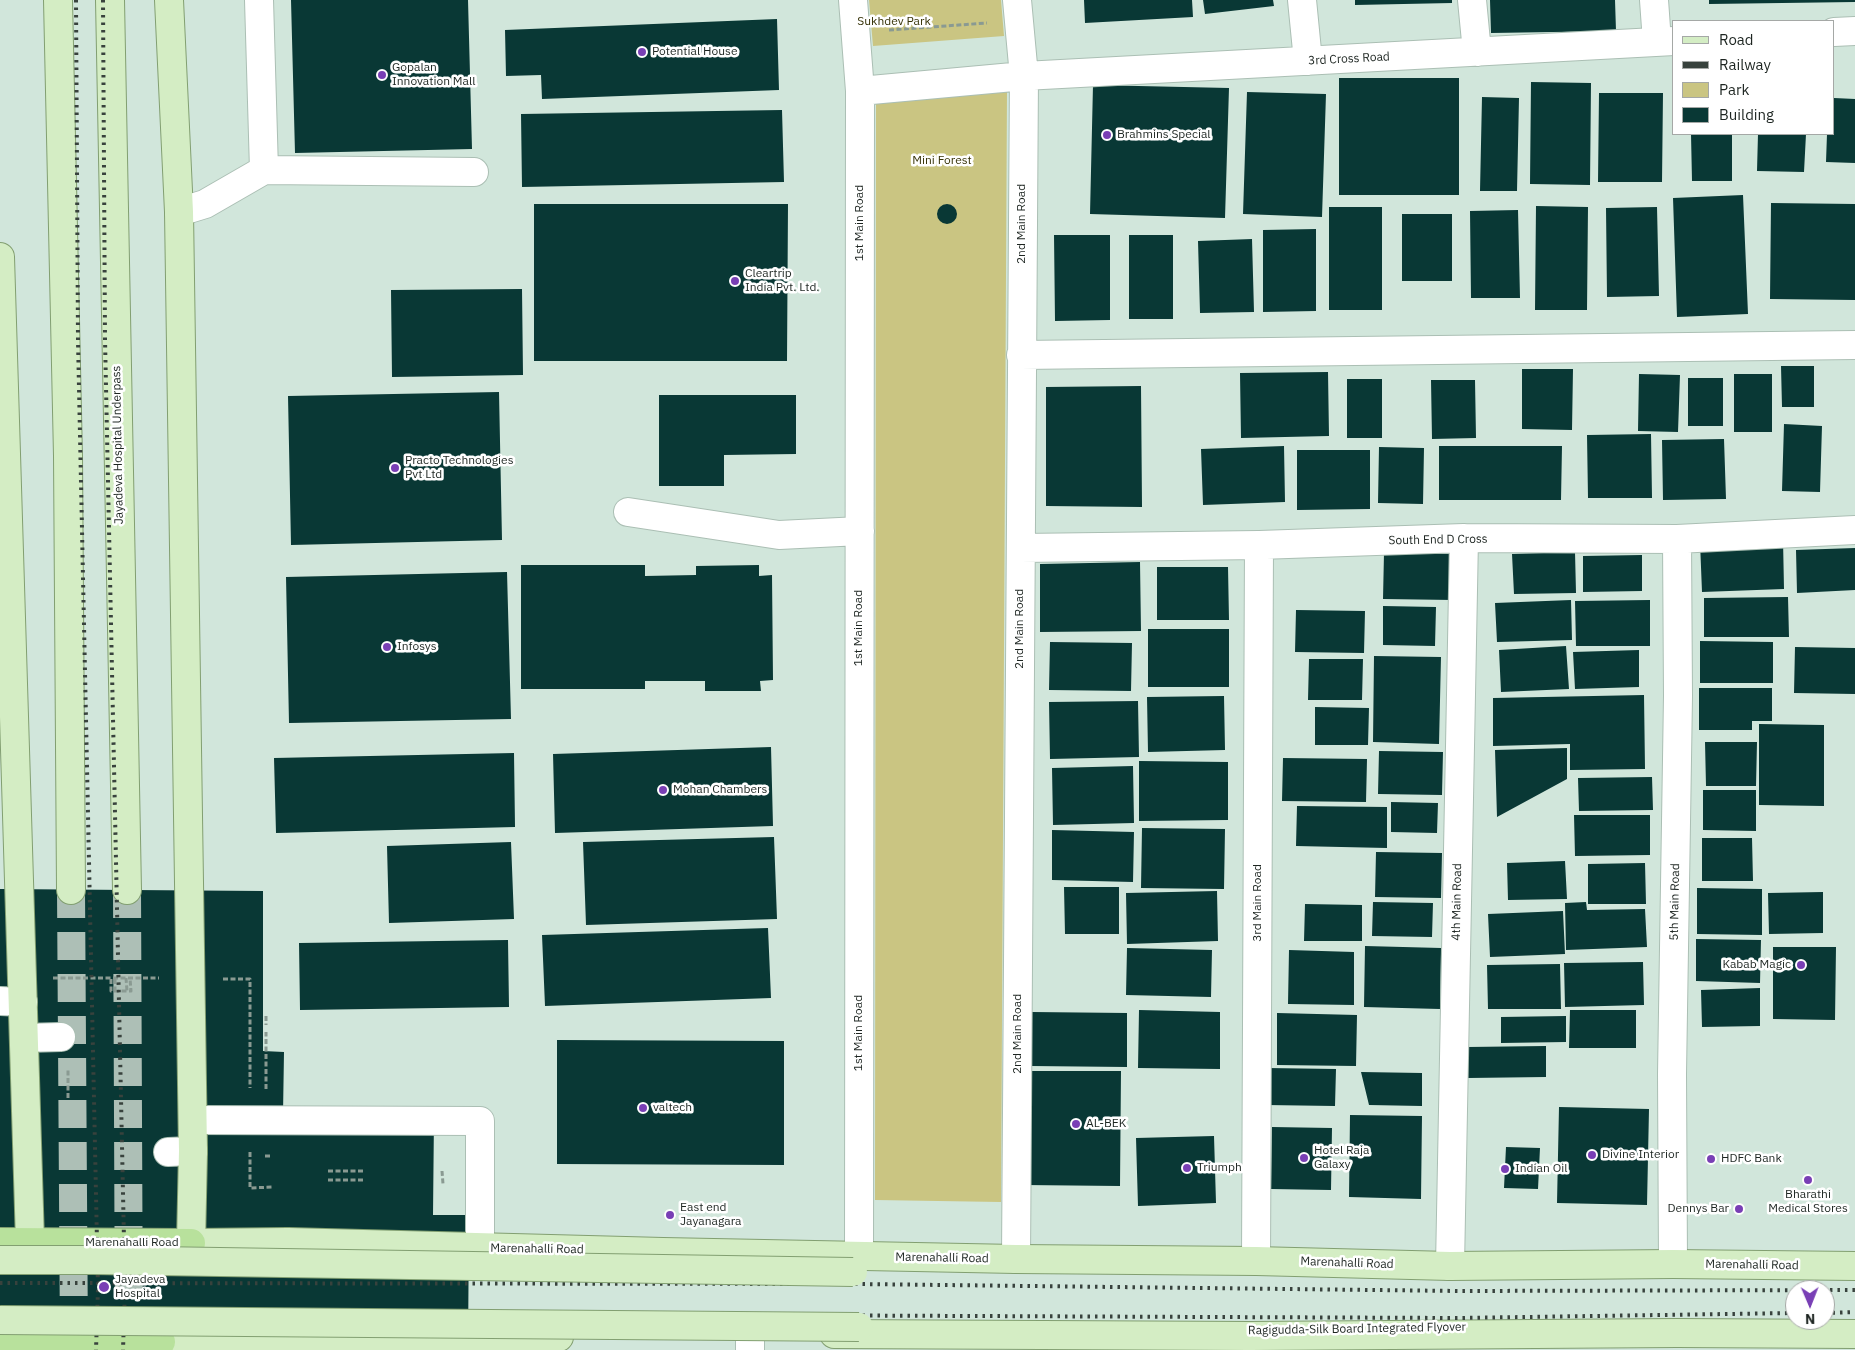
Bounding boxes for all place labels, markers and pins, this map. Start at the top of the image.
place label: Potential House [652,45,737,59]
marker: Potential House [636,46,648,58]
place label: Gopalan Innovation Mall [392,61,475,89]
marker: Gopalan Innovation Mall [376,69,388,81]
place label: Brahmins Special [1117,128,1211,142]
marker: Brahmins Special [1101,129,1113,141]
place label: Cleartrip India Pvt. Ltd. [745,267,820,295]
marker: Cleartrip India Pvt. Ltd. [729,275,741,287]
place label: Practo Technologies Pvt Ltd [405,454,513,482]
marker: Practo Technologies Pvt Ltd [389,462,401,474]
place label: Infosys [397,640,437,654]
marker: Infosys [381,641,393,653]
place label: Mohan Chambers [673,783,767,797]
marker: Mohan Chambers [657,784,669,796]
place label: Kabab Magic [1722,958,1791,972]
marker: Kabab Magic [1795,959,1807,971]
place label: valtech [653,1101,692,1115]
marker: valtech [637,1102,649,1114]
place label: AL-BEK [1086,1117,1126,1131]
marker: AL-BEK [1070,1118,1082,1130]
place label: Hotel Raja Galaxy [1314,1144,1369,1172]
place label: Divine Interior [1602,1148,1679,1162]
marker: Divine Interior [1586,1149,1598,1161]
marker: Hotel Raja Galaxy [1298,1152,1310,1164]
place label: HDFC Bank [1721,1152,1782,1166]
marker: HDFC Bank [1705,1153,1717,1165]
place label: Triumph [1197,1161,1242,1175]
marker: Triumph [1181,1162,1193,1174]
place label: Indian Oil [1515,1162,1567,1176]
marker: Indian Oil [1499,1163,1511,1175]
marker: Bharathi Medical Stores [1802,1174,1814,1186]
place label: Bharathi Medical Stores [1768,1188,1848,1216]
place label: East end Jayanagara [680,1201,741,1229]
place label: Dennys Bar [1668,1202,1729,1216]
marker: Dennys Bar [1733,1203,1745,1215]
marker: East end Jayanagara [664,1209,676,1221]
place label: Jayadeva Hospital [115,1273,165,1301]
marker: Jayadeva Hospital [97,1280,111,1294]

